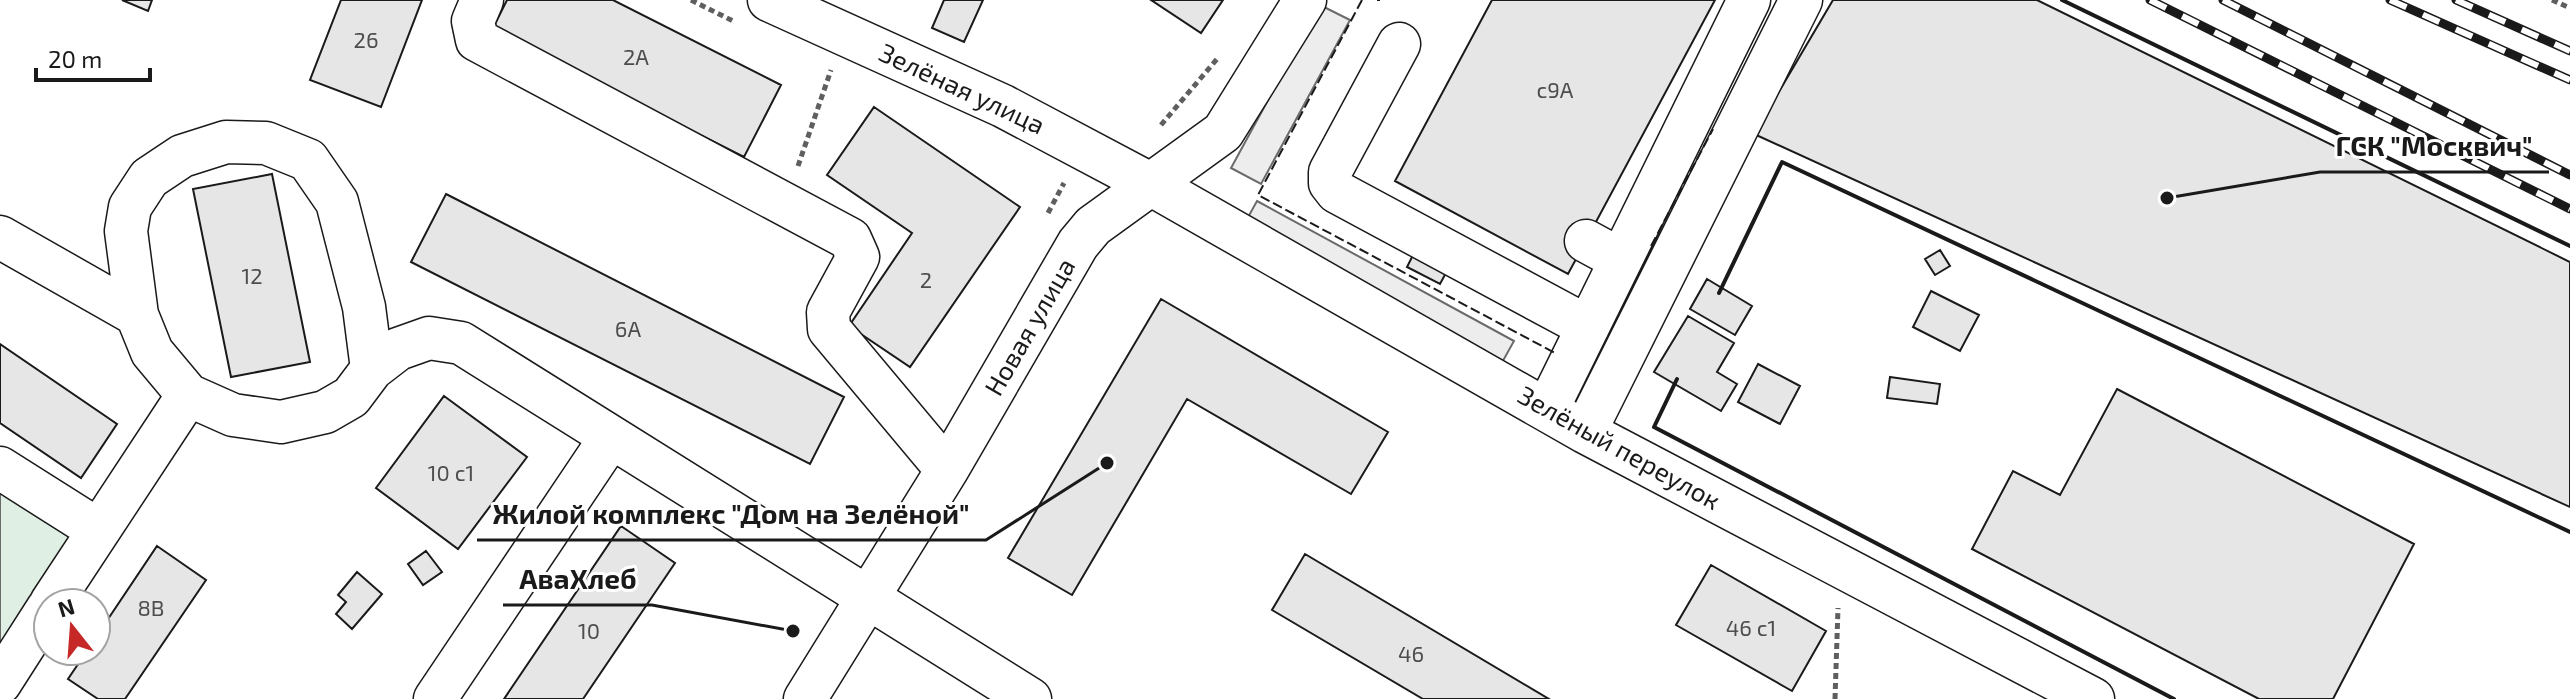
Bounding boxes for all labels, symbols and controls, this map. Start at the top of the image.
house number: 26 [354,26,378,52]
scale bar [36,32,150,82]
street label: Зелёная улица [875,36,1050,140]
house number: 2А [623,43,649,69]
text: 20 m [48,44,102,73]
house number: с9А [1536,76,1574,102]
callout: ГСК "Москвич" [2320,120,2549,172]
text: ГСК "Москвич" [2335,128,2533,162]
street label: Новая улица [977,252,1081,401]
house number: 12 [241,262,263,288]
house number: 2 [920,266,932,292]
house number: 6А [615,315,641,341]
street label: Зелёный переулок [1513,378,1726,516]
house number: 10 с1 [428,459,474,485]
callout: Жилой комплекс "Дом на Зелёной" [477,488,986,540]
text: Жилой комплекс "Дом на Зелёной" [493,496,969,530]
callout: АваХлеб [503,553,652,605]
text: АваХлеб [519,561,637,595]
north arrow [32,587,112,667]
text: N [54,592,77,622]
house number: 8В [138,594,165,620]
house number: 46 с1 [1726,614,1776,640]
house number: 10 [578,617,600,643]
house number: 46 [1398,640,1424,666]

